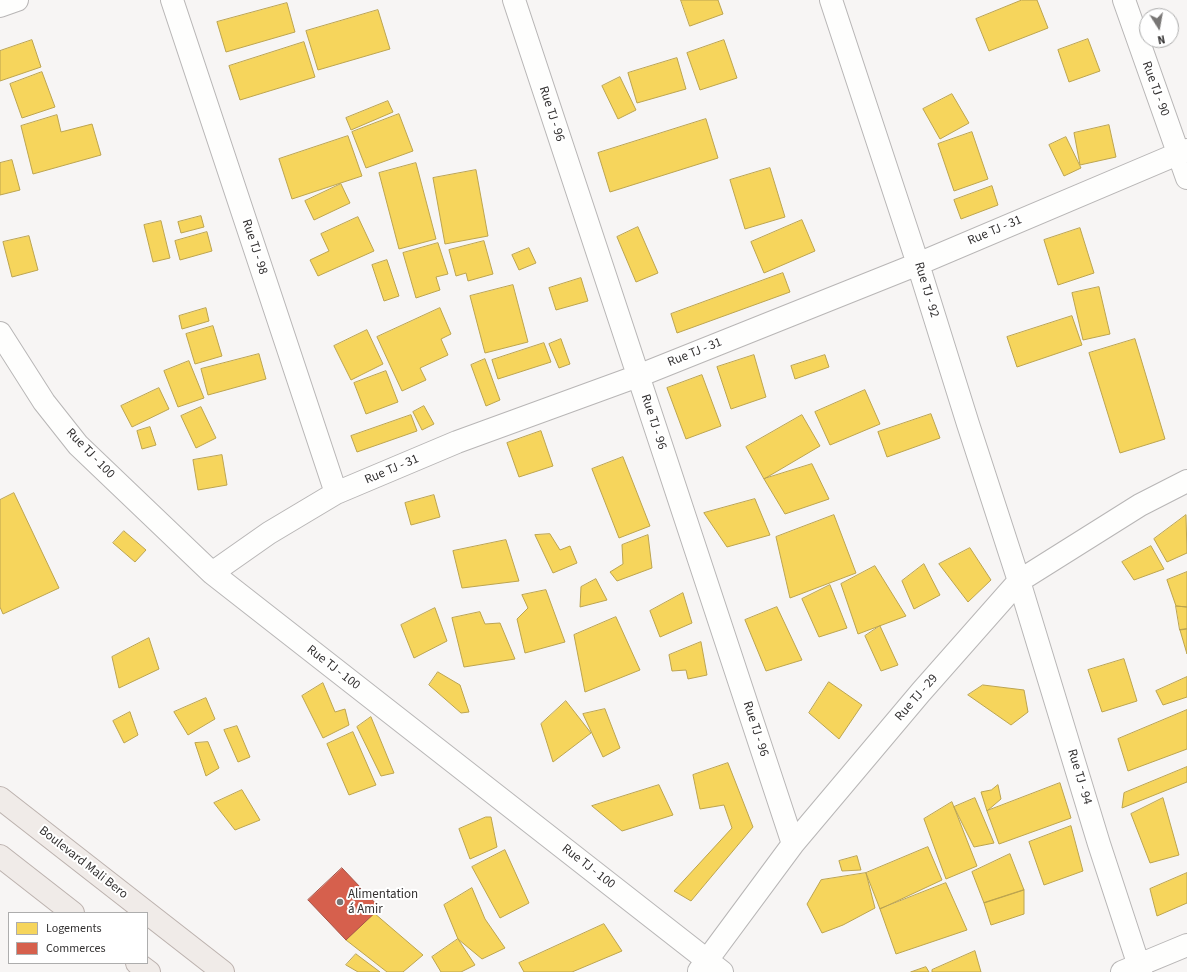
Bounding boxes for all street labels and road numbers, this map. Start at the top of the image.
street label: Rue TJ - 90 [1138,59,1172,119]
street label: Rue TJ - 96 [535,84,567,144]
street label: Rue TJ - 31 [966,213,1024,249]
street label: Rue TJ - 98 [238,217,270,277]
street label: Rue TJ - 92 [910,260,942,320]
street label: Rue TJ - 31 [666,335,724,371]
street label: Rue TJ - 96 [637,392,669,452]
street label: Rue TJ - 100 [62,426,118,482]
street label: Rue TJ - 31 [363,452,421,488]
street label: Rue TJ - 100 [303,642,363,694]
street label: Rue TJ - 29 [892,671,942,725]
street label: Rue TJ - 96 [739,699,771,759]
street label: Rue TJ - 94 [1063,747,1095,807]
street label: Boulevard Mali Bero [35,823,131,903]
street label: Rue TJ - 100 [558,841,618,893]

